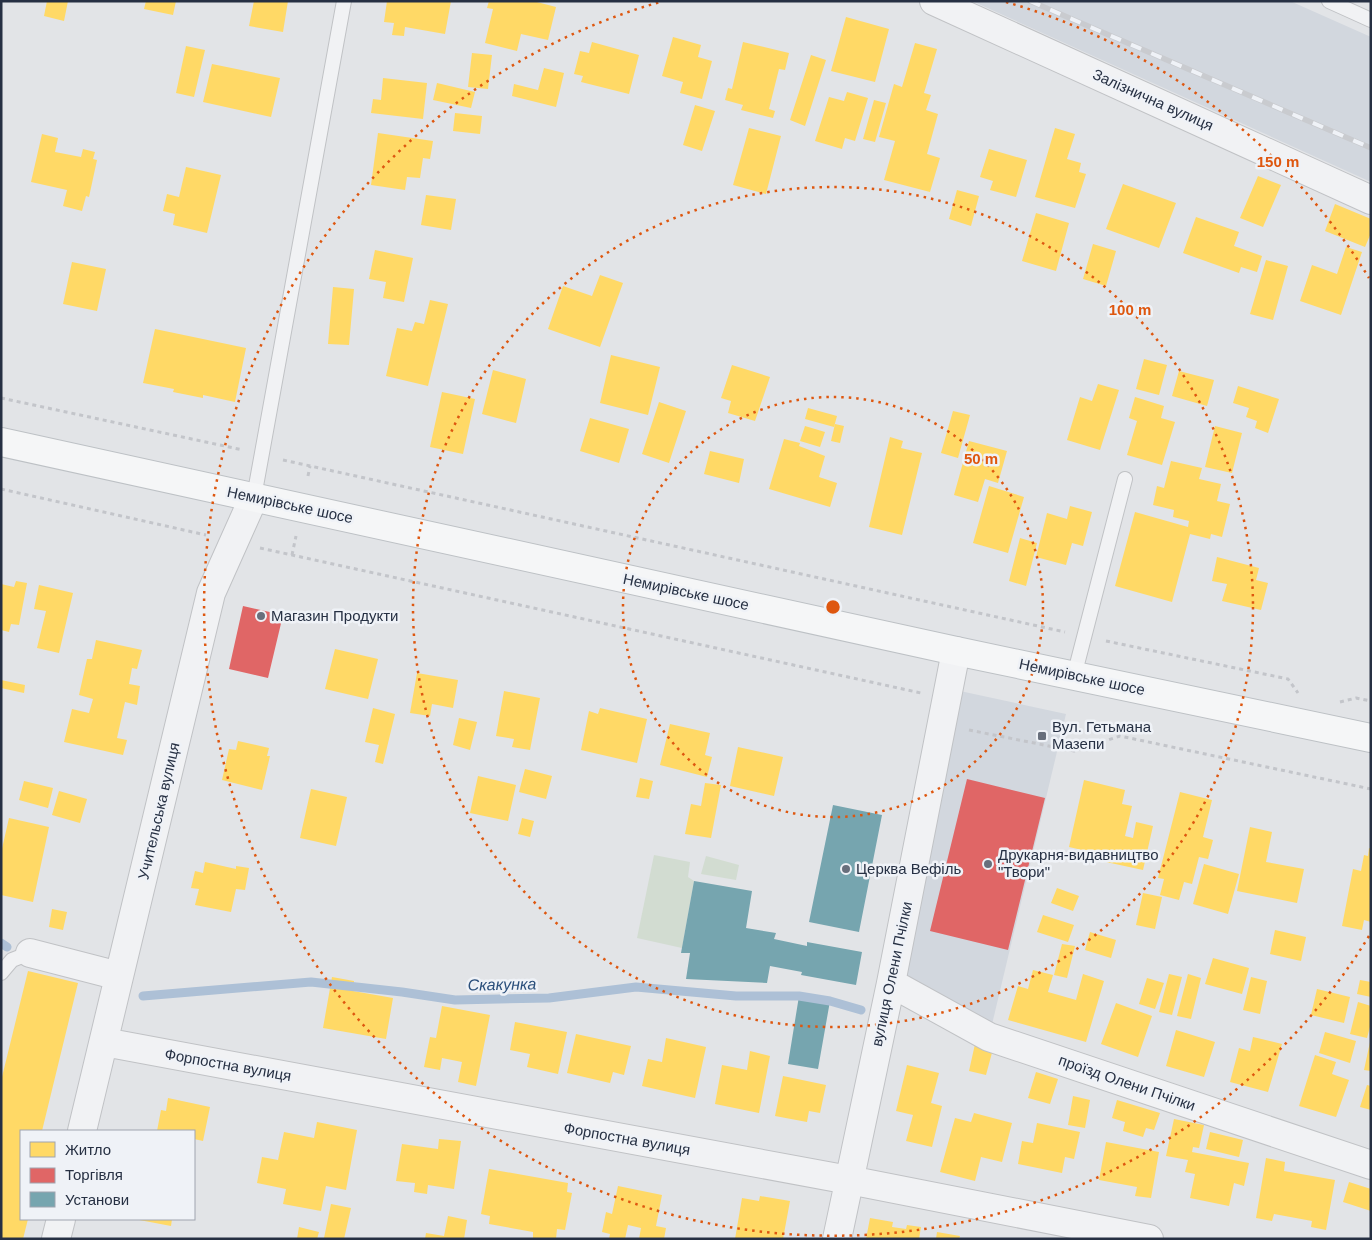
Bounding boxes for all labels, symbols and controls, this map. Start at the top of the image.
street label: Залізнична вулиця [1090,65,1216,134]
text: 150 m [1257,153,1299,170]
text: 100 m [1109,301,1151,318]
text: 50 m [964,450,998,467]
street label: Немирівське шосе [226,483,355,526]
street label: Немирівське шосе [622,570,751,613]
centre of rings [824,598,842,616]
place label: Магазин Продукти [271,607,398,624]
marker: Магазин Продукти [255,610,267,622]
street label: Немирівське шосе [1018,655,1147,698]
place label: Вул. Гетьмана Мазепи [1052,718,1152,752]
marker: Вул. Гетьмана Мазепи [1036,730,1048,742]
street label: Учительська вулиця [134,741,183,881]
place label: Друкарня-видавництво "Твори" [998,846,1159,880]
marker: Друкарня-видавництво "Твори" [982,858,994,870]
place label: Церква Вефіль [856,860,961,877]
marker: Церква Вефіль [840,863,852,875]
street label: вулиця Олени Пчілки [868,900,915,1048]
water label: Скакунка [467,975,537,994]
street label: Форпостна вулиця [163,1045,293,1084]
street label: проїзд Олени Пчілки [1057,1051,1198,1114]
street label: Форпостна вулиця [562,1119,692,1158]
legend [20,1130,195,1220]
text: Житло [65,1141,111,1158]
text: Торгівля [65,1166,123,1183]
text: Установи [65,1191,129,1208]

